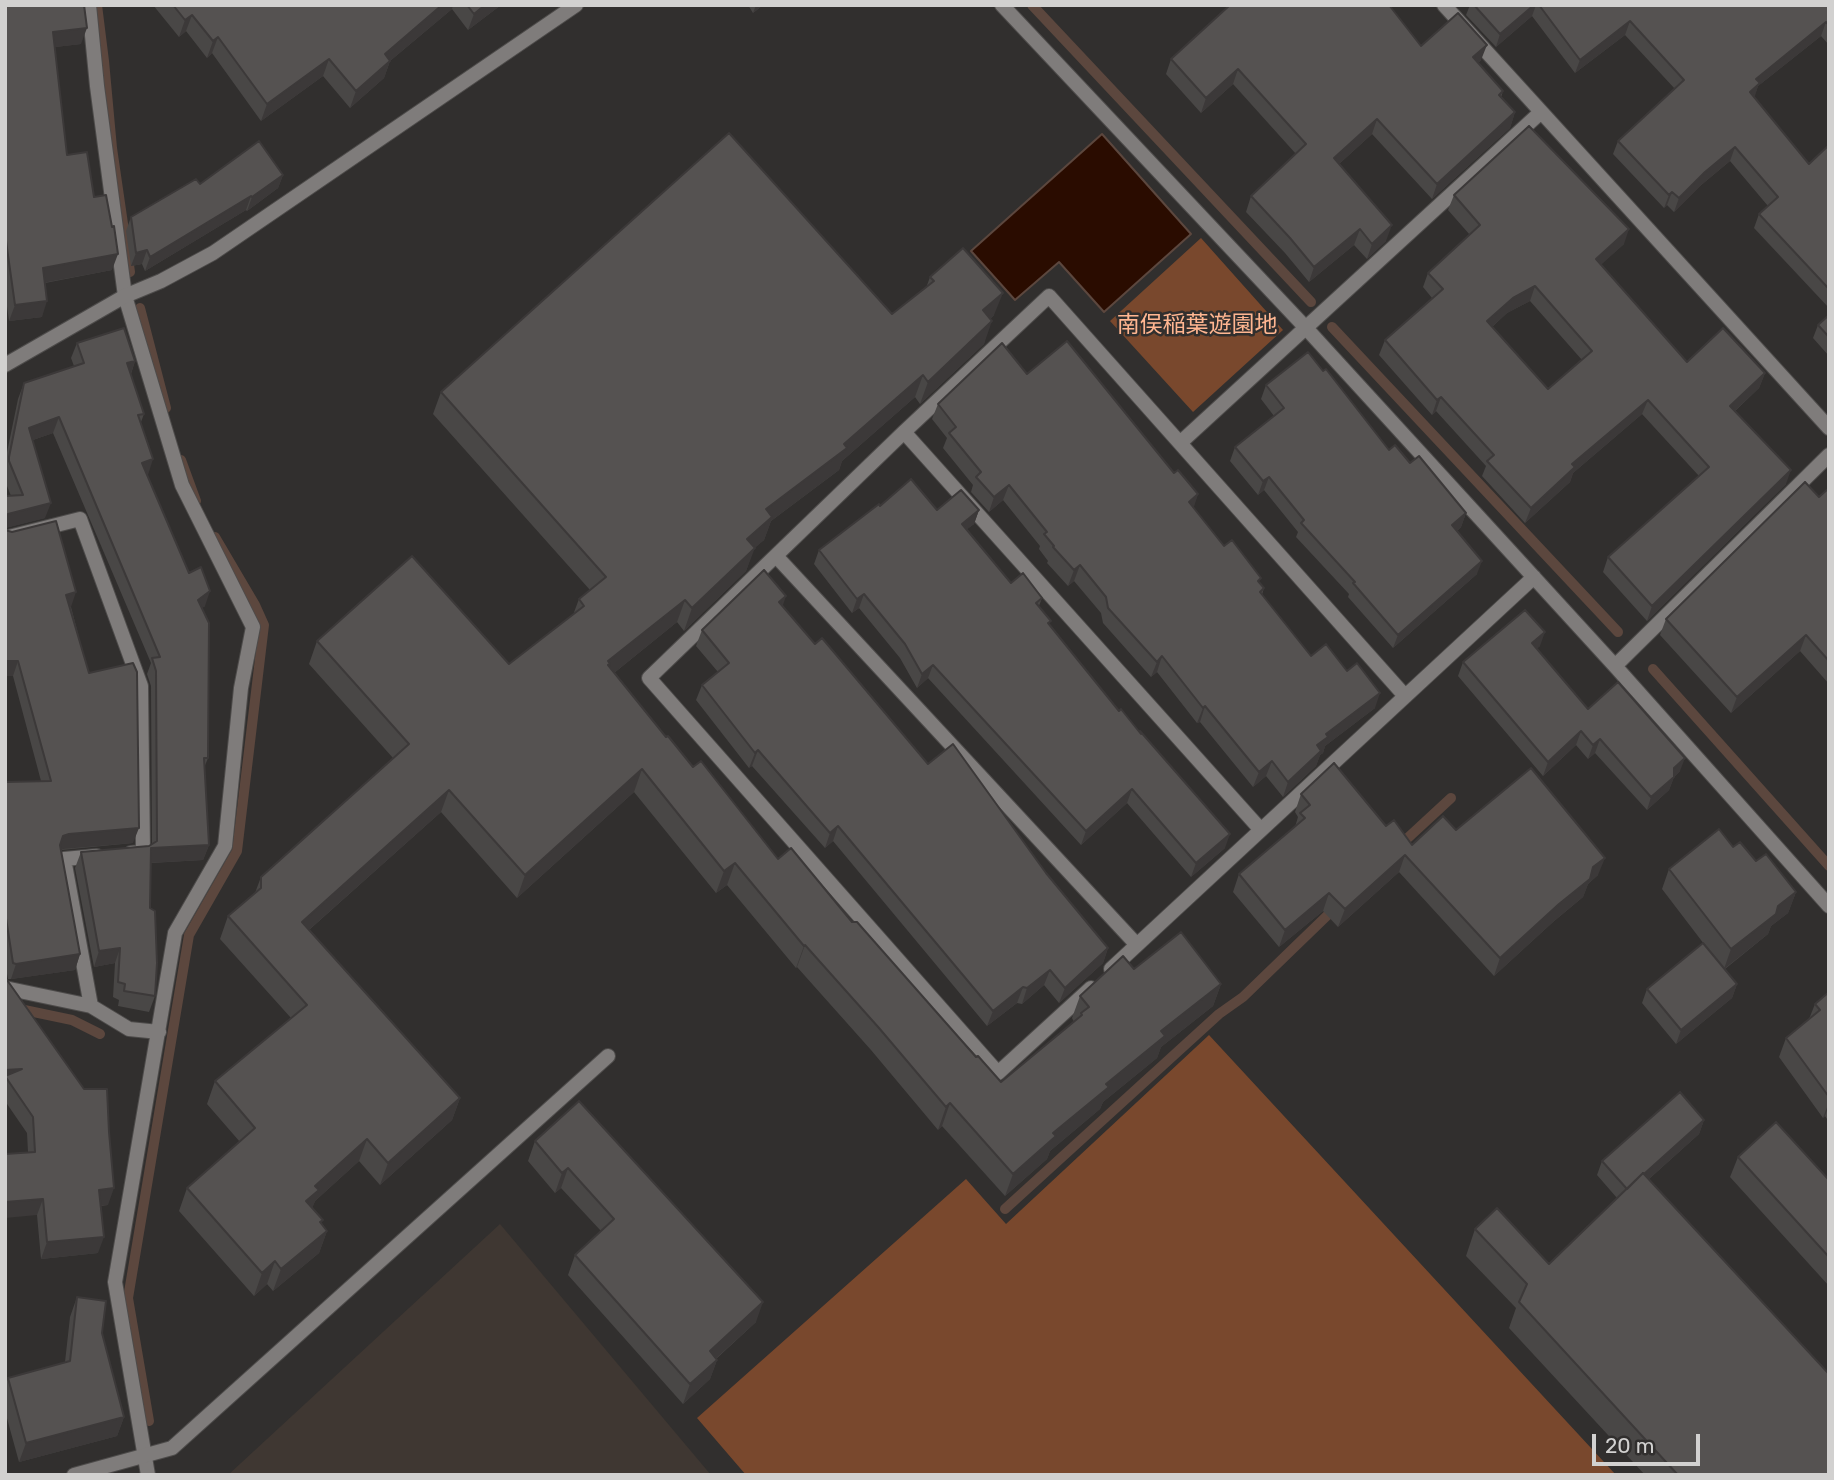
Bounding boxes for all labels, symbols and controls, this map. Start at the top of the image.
park label: 南俣稲葉遊園地 [1117,311,1277,339]
scale bar [1596,1420,1704,1464]
text: 20 m [1605,1433,1654,1458]

